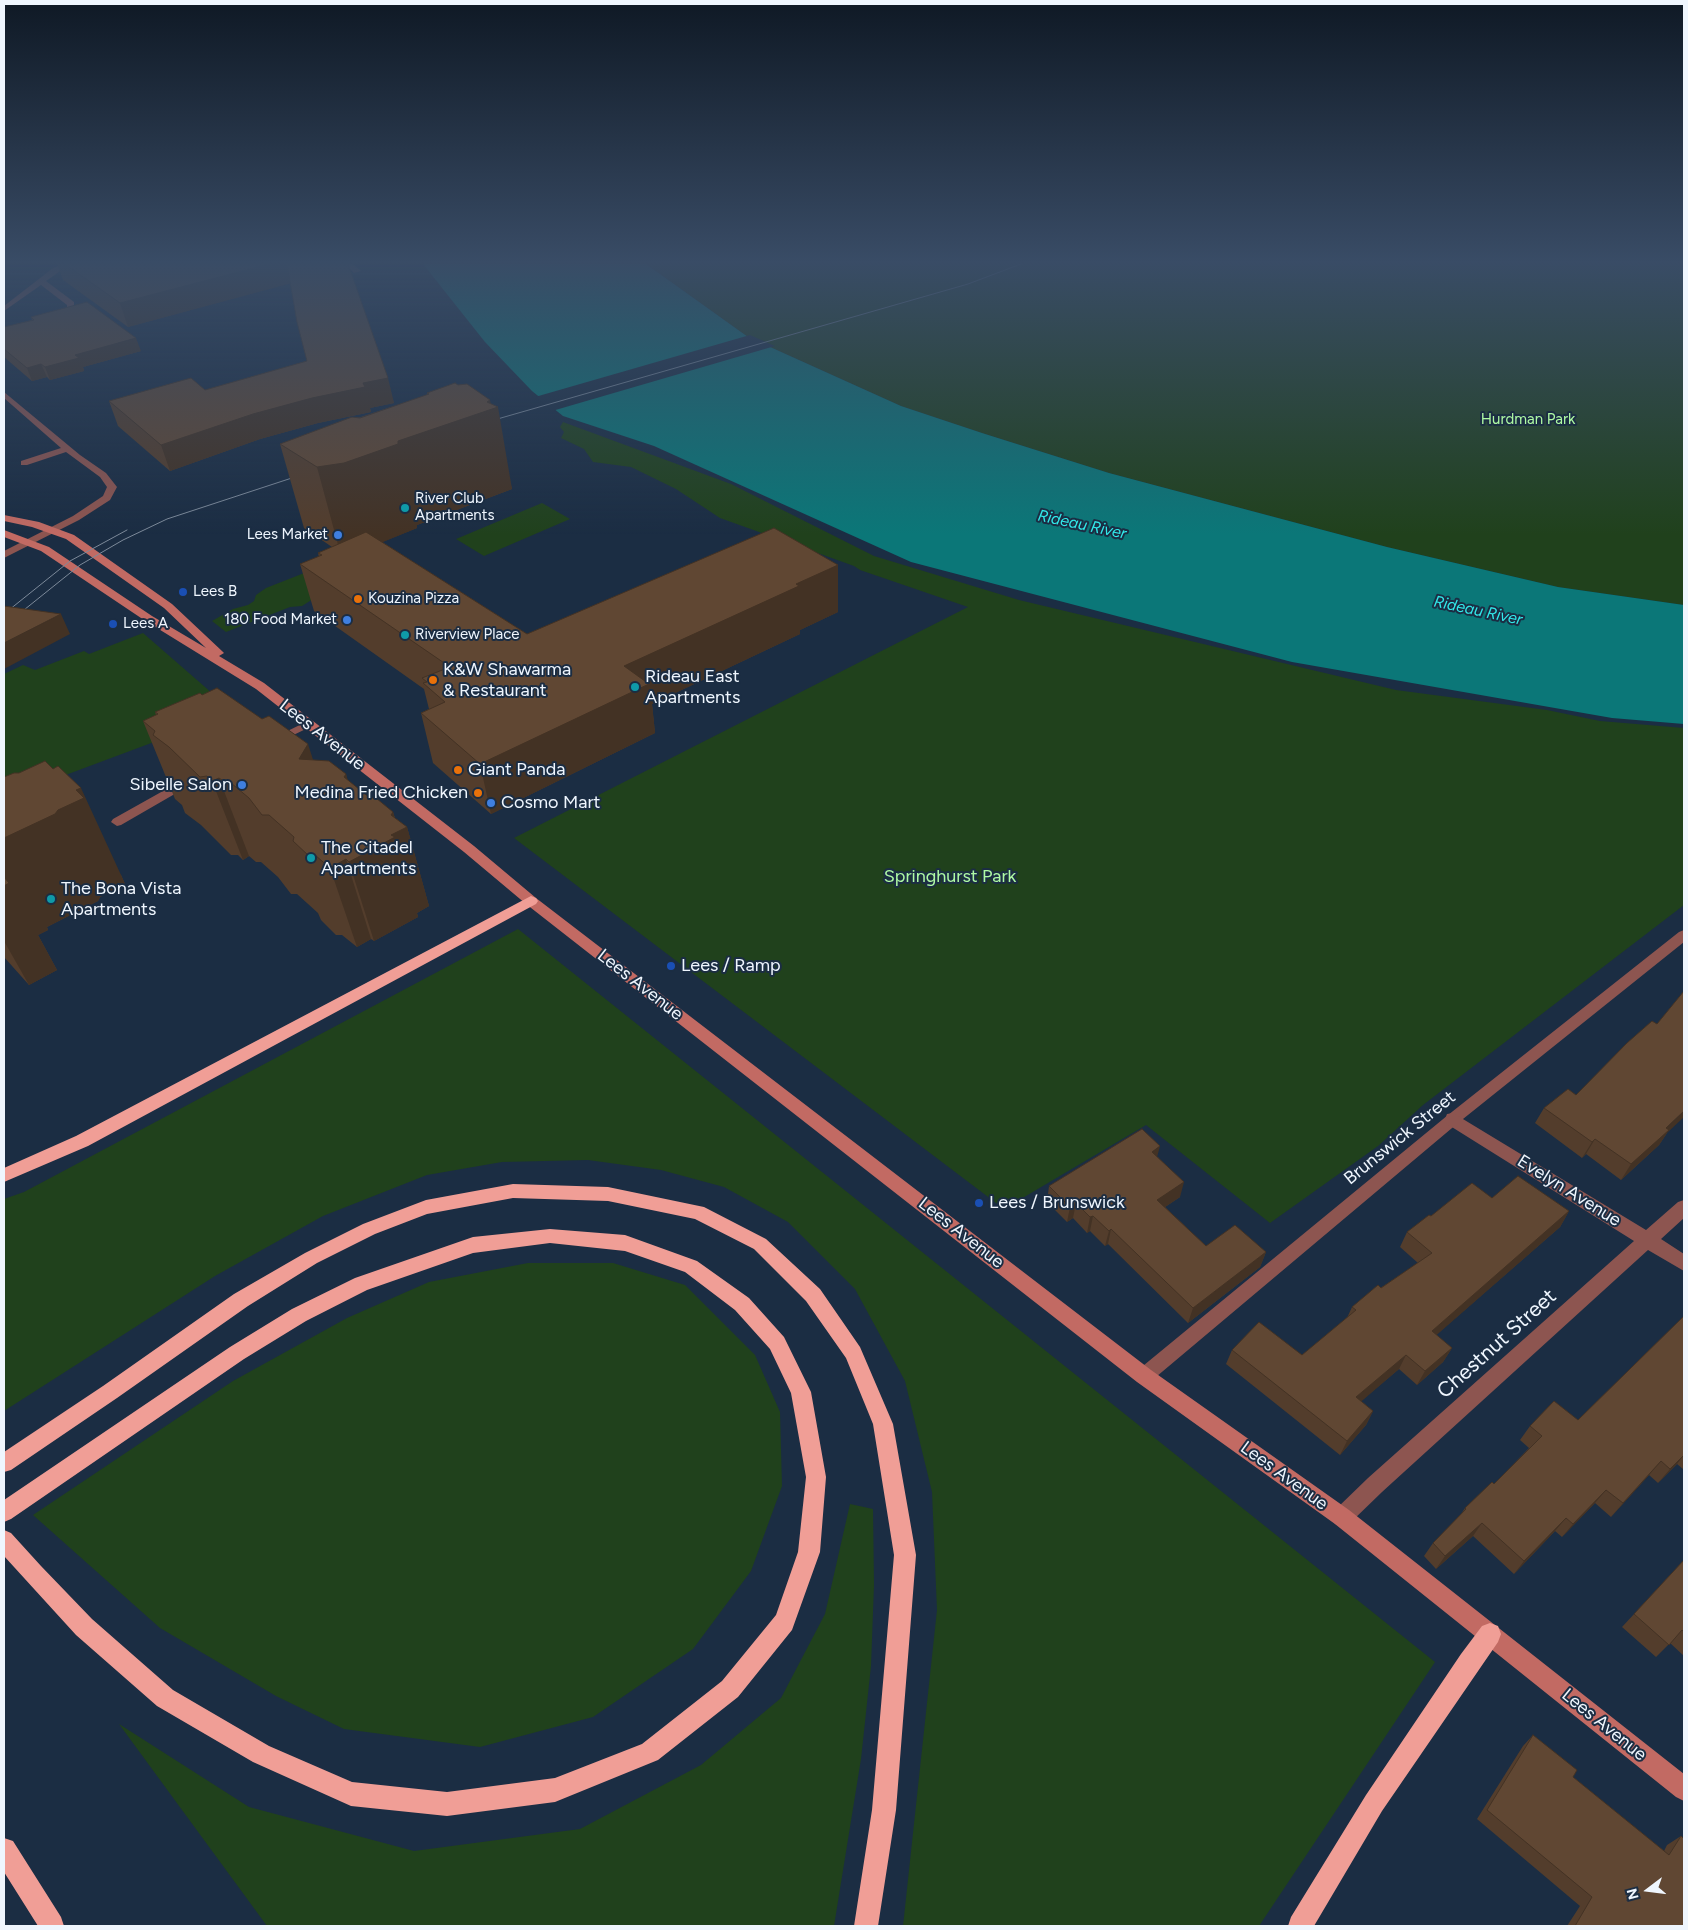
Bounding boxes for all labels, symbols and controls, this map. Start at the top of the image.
park label: Hurdman Park [1481,411,1575,429]
place label: River Club Apartments [415,490,494,525]
marker: River Club Apartments [399,502,411,514]
water label: Rideau River [1036,506,1128,544]
place label: Lees Market [247,526,328,544]
marker: Lees Market [332,529,344,541]
place label: Lees B [193,583,237,601]
marker: Lees B [177,586,189,598]
place label: Kouzina Pizza [368,590,459,608]
water label: Rideau River [1432,592,1524,630]
marker: Kouzina Pizza [352,593,364,605]
place label: 180 Food Market [224,611,337,629]
marker: 180 Food Market [341,614,353,626]
place label: Lees A [123,615,168,633]
marker: Lees A [107,618,119,630]
place label: Riverview Place [415,626,519,644]
marker: Riverview Place [399,629,411,641]
place label: K&W Shawarma & Restaurant [443,659,571,702]
place label: Rideau East Apartments [645,666,740,709]
marker: K&W Shawarma & Restaurant [427,674,439,686]
marker: Rideau East Apartments [629,681,641,693]
street label: Lees Avenue [275,695,369,775]
place label: Giant Panda [468,759,566,781]
marker: Giant Panda [452,764,464,776]
place label: Sibelle Salon [130,774,232,796]
marker: Sibelle Salon [236,779,248,791]
place label: Medina Fried Chicken [295,782,468,804]
marker: Medina Fried Chicken [472,787,484,799]
place label: Cosmo Mart [501,792,600,814]
marker: Cosmo Mart [485,797,497,809]
place label: The Citadel Apartments [321,837,416,880]
marker: The Citadel Apartments [305,852,317,864]
park label: Springhurst Park [884,866,1016,888]
place label: The Bona Vista Apartments [61,878,181,921]
marker: The Bona Vista Apartments [45,893,57,905]
street label: Lees Avenue [593,945,687,1025]
place label: Lees / Ramp [681,955,781,977]
marker: Lees / Ramp [665,960,677,972]
street label: Brunswick Street [1340,1086,1460,1190]
street label: Evelyn Avenue [1513,1150,1625,1232]
place label: Lees / Brunswick [989,1192,1125,1214]
street label: Lees Avenue [914,1193,1008,1273]
marker: Lees / Brunswick [973,1197,985,1209]
street label: Chestnut Street [1432,1284,1562,1404]
street label: Lees Avenue [1236,1437,1332,1515]
street label: Lees Avenue [1557,1684,1651,1766]
north arrow [1623,1865,1673,1915]
text: N [1623,1887,1643,1901]

